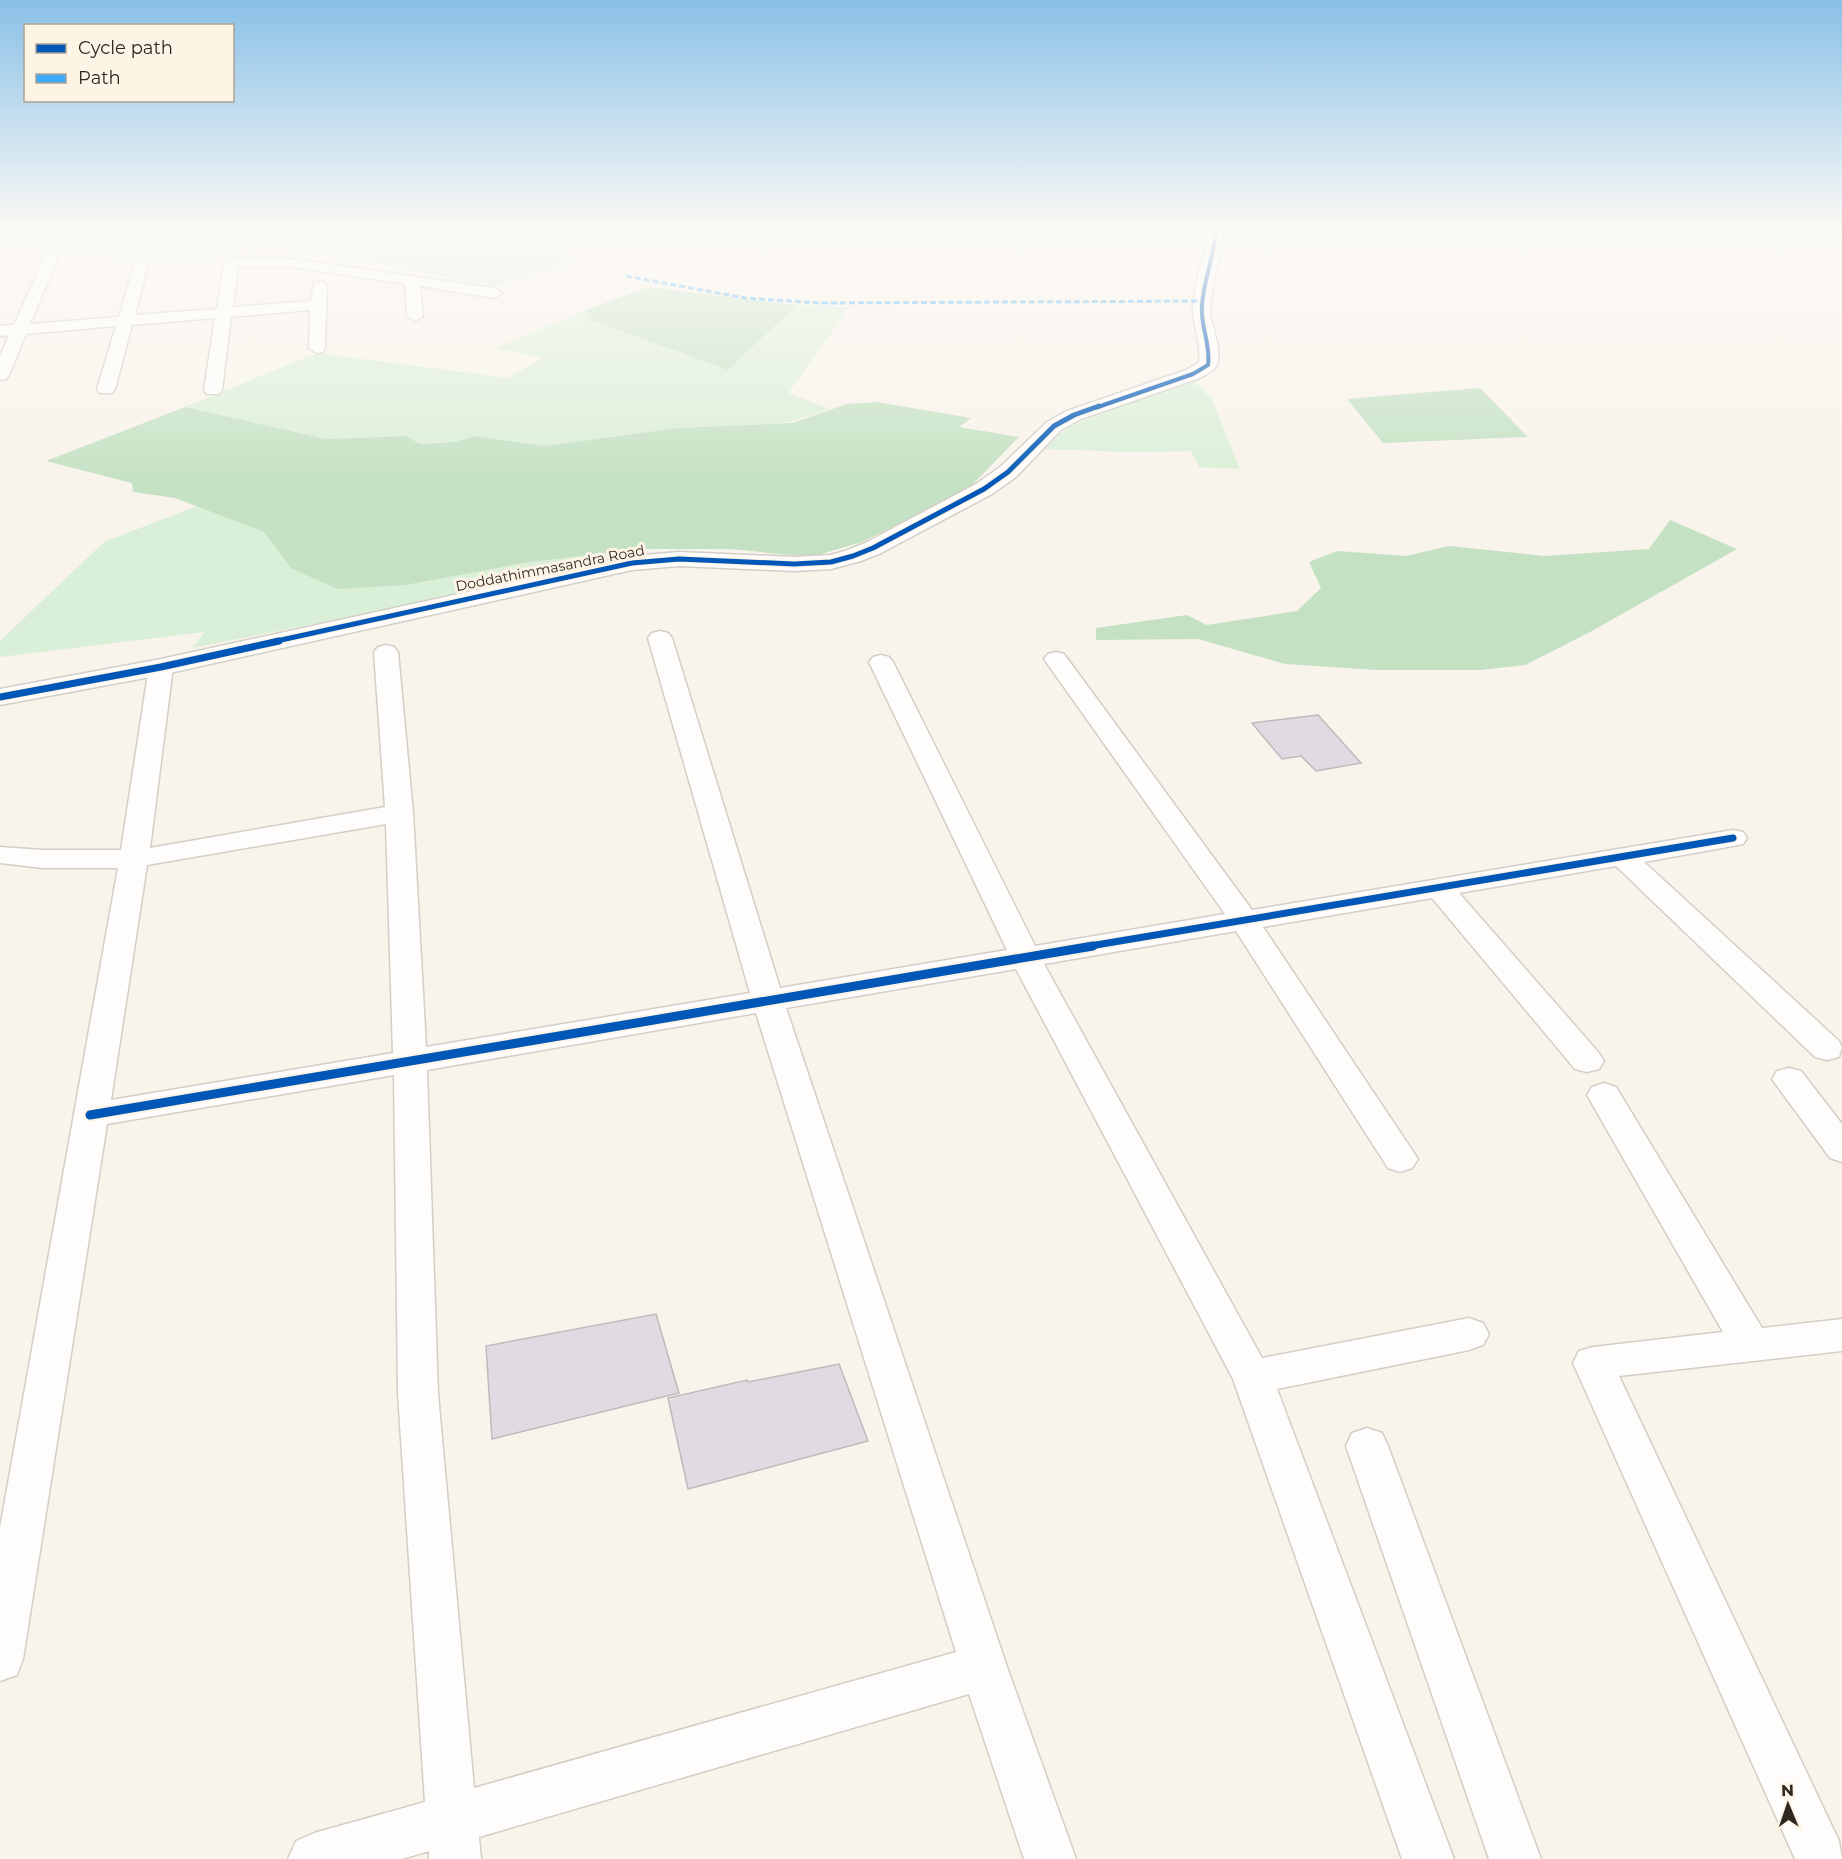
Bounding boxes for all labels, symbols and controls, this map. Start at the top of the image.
legend [24,24,234,102]
text: Cycle path [78,37,173,59]
text: Path [78,67,121,89]
street label: Doddathimmasandra Road [454,541,646,595]
north arrow [1758,1775,1818,1835]
text: N [1781,1781,1794,1800]

